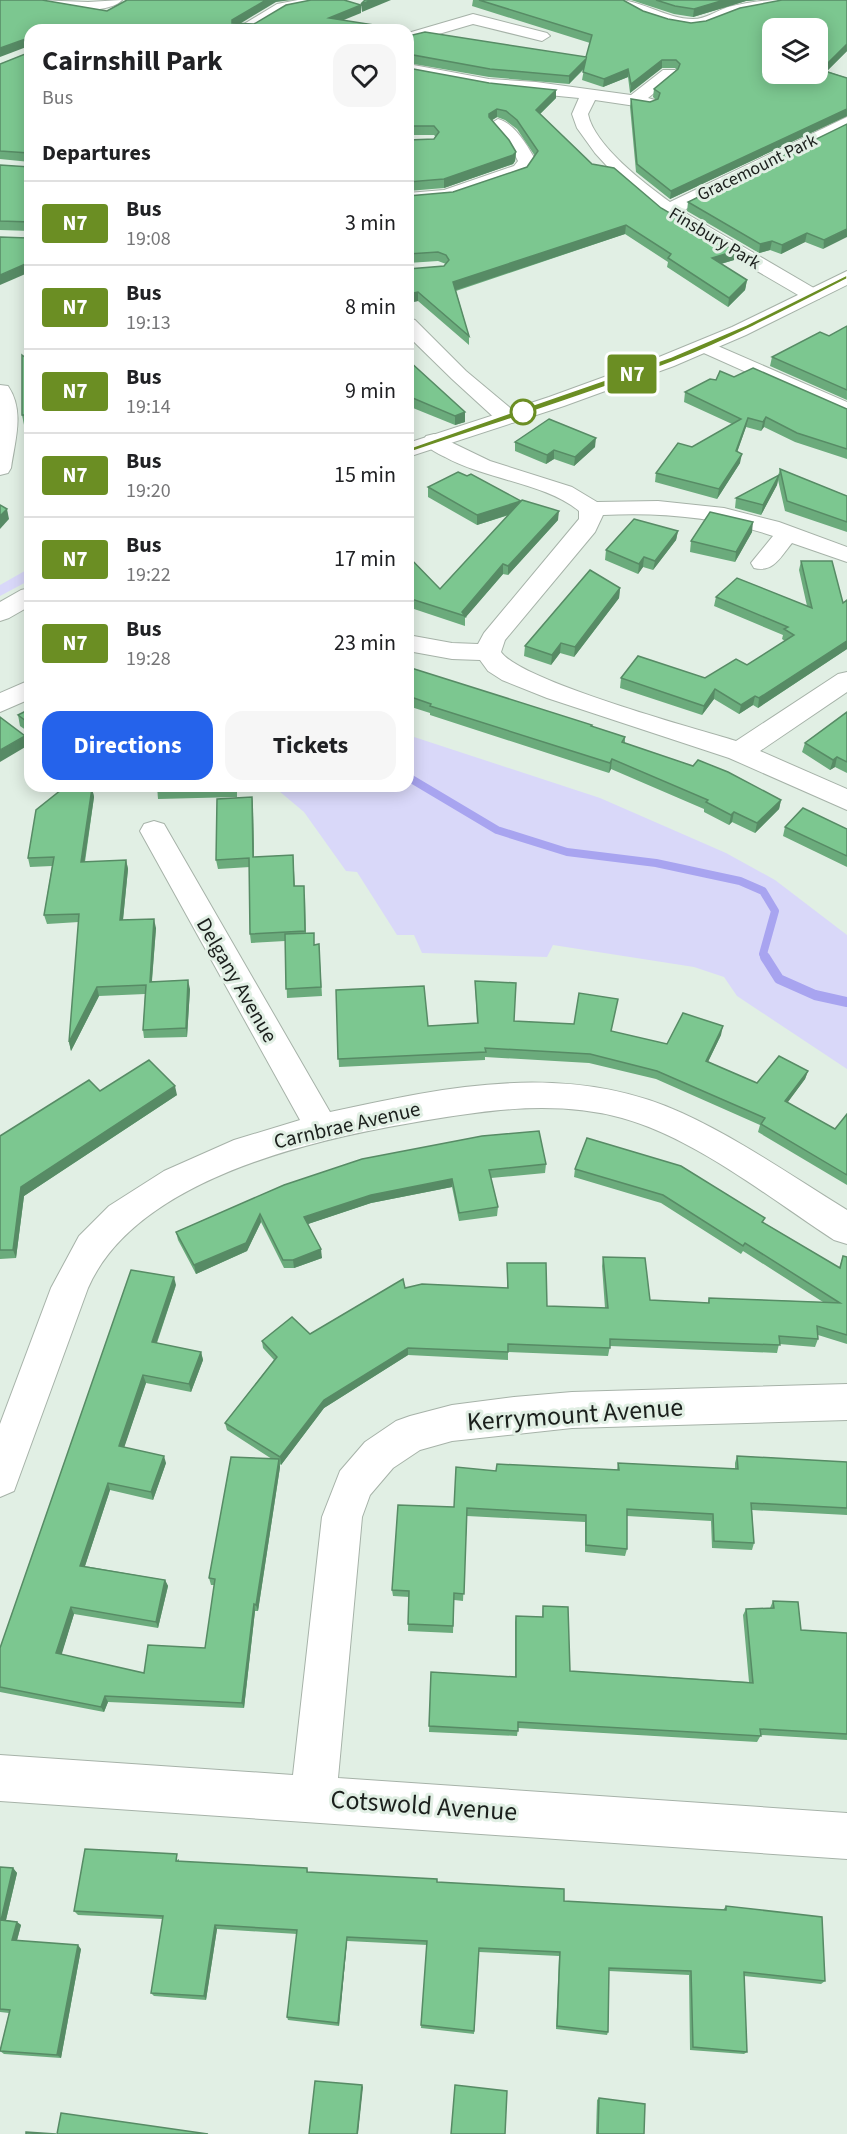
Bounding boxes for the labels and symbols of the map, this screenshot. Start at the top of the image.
street label: Gracemount Park [693,128,821,207]
street label: Finsbury Park [664,201,765,276]
line badge: N7 [605,354,659,394]
unlabelled marker [510,399,536,425]
street label: Delgany Avenue [189,912,285,1048]
street label: Carnbrae Avenue [271,1094,423,1156]
street label: Kerrymount Avenue [466,1388,684,1441]
street label: Cotswold Avenue [329,1781,519,1830]

